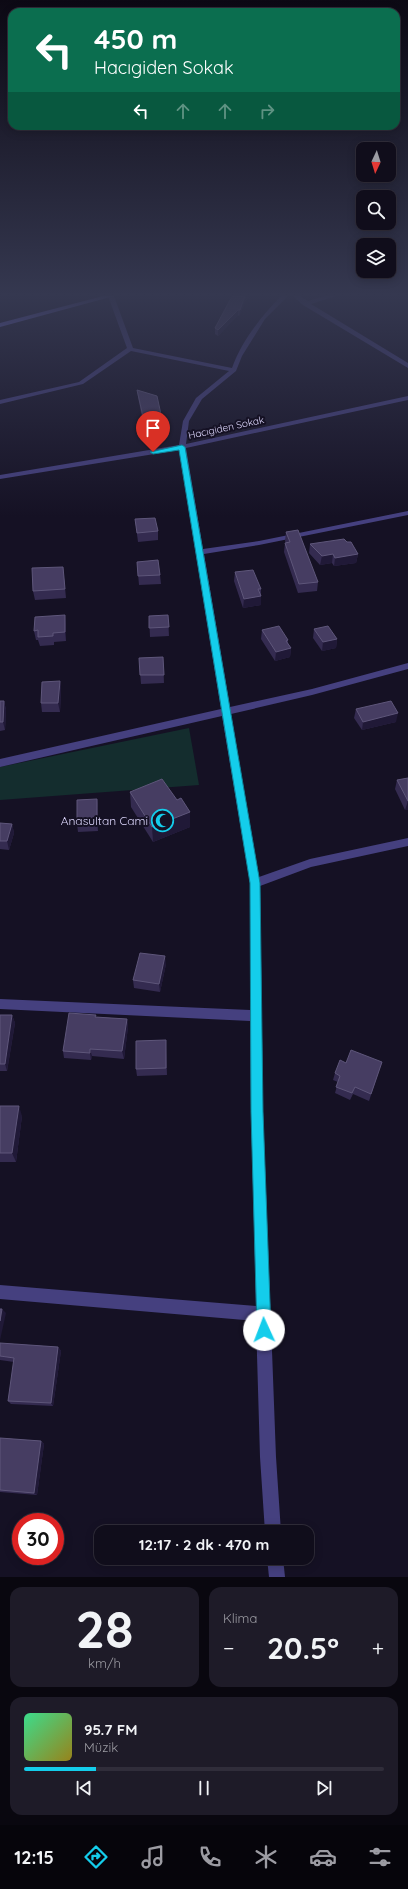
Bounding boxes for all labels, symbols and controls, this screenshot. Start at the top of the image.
text: 450 m [94,21,177,56]
icon: left [28,24,80,76]
text: Hacıgiden Sokak [94,56,234,79]
icon: left [130,100,152,122]
icon: ahead [172,100,194,122]
icon: ahead [214,100,236,122]
icon: right [256,100,278,122]
north arrow [356,142,396,182]
map controls [356,142,396,278]
button: search [356,190,396,230]
button: layers [356,238,396,278]
pin [136,411,170,452]
street label: Hacıgiden Sokak [187,413,265,442]
icon: arrive [142,417,164,439]
mosque icon: Anasultan Cami [150,808,176,834]
place label: Anasultan Cami [61,813,148,828]
position arrow [243,1309,285,1351]
speed limit sign: 30 [12,1513,64,1565]
text: 12:17 · 2 dk · 470 m [139,1535,269,1554]
text: 28 [75,1596,134,1661]
text: Klima [223,1610,257,1626]
text: 20.5° [267,1629,339,1667]
text: − [223,1634,234,1662]
text: + [372,1634,384,1662]
text: km/h [88,1655,121,1671]
text: 95.7 FM [84,1720,137,1739]
text: Müzik [84,1739,118,1755]
icon: previous [73,1777,95,1799]
icon: pause [193,1777,215,1799]
icon: next [313,1777,335,1799]
icon: directions [82,1843,110,1871]
icon: music [139,1843,167,1871]
icon: phone [196,1843,224,1871]
icon: climate [252,1843,280,1871]
icon: car [309,1843,337,1871]
icon: filters [366,1843,394,1871]
text: 12:15 [14,1846,54,1869]

